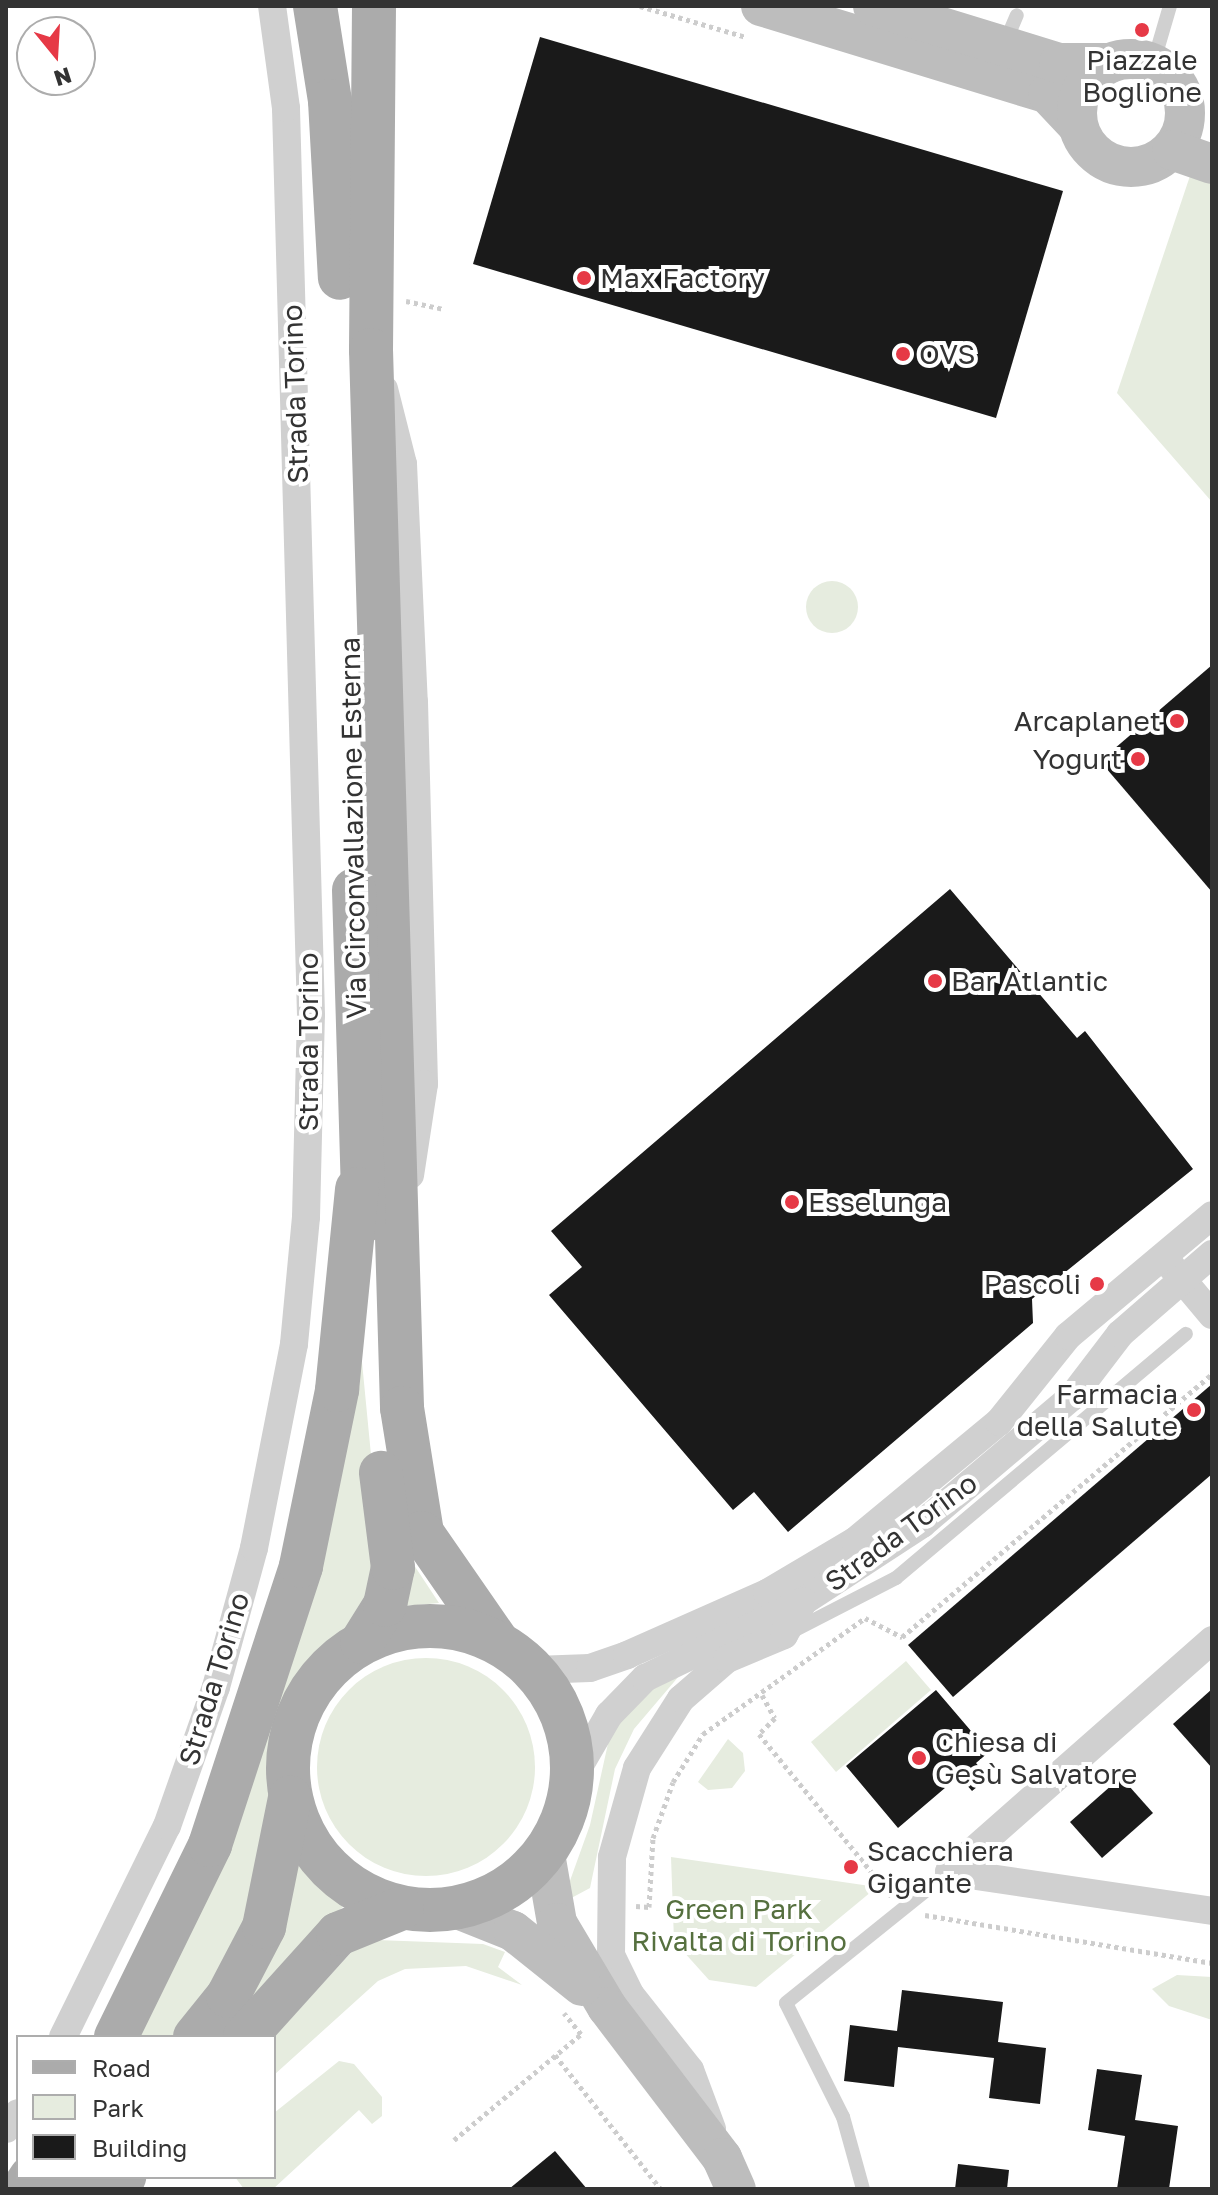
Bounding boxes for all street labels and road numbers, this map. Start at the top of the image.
street label: Strada Torino [275,304,315,484]
street label: Via Circonvallazione Esterna [333,637,373,1019]
street label: Strada Torino [291,952,325,1132]
street label: Strada Torino [819,1466,983,1598]
street label: Strada Torino [172,1588,256,1770]

